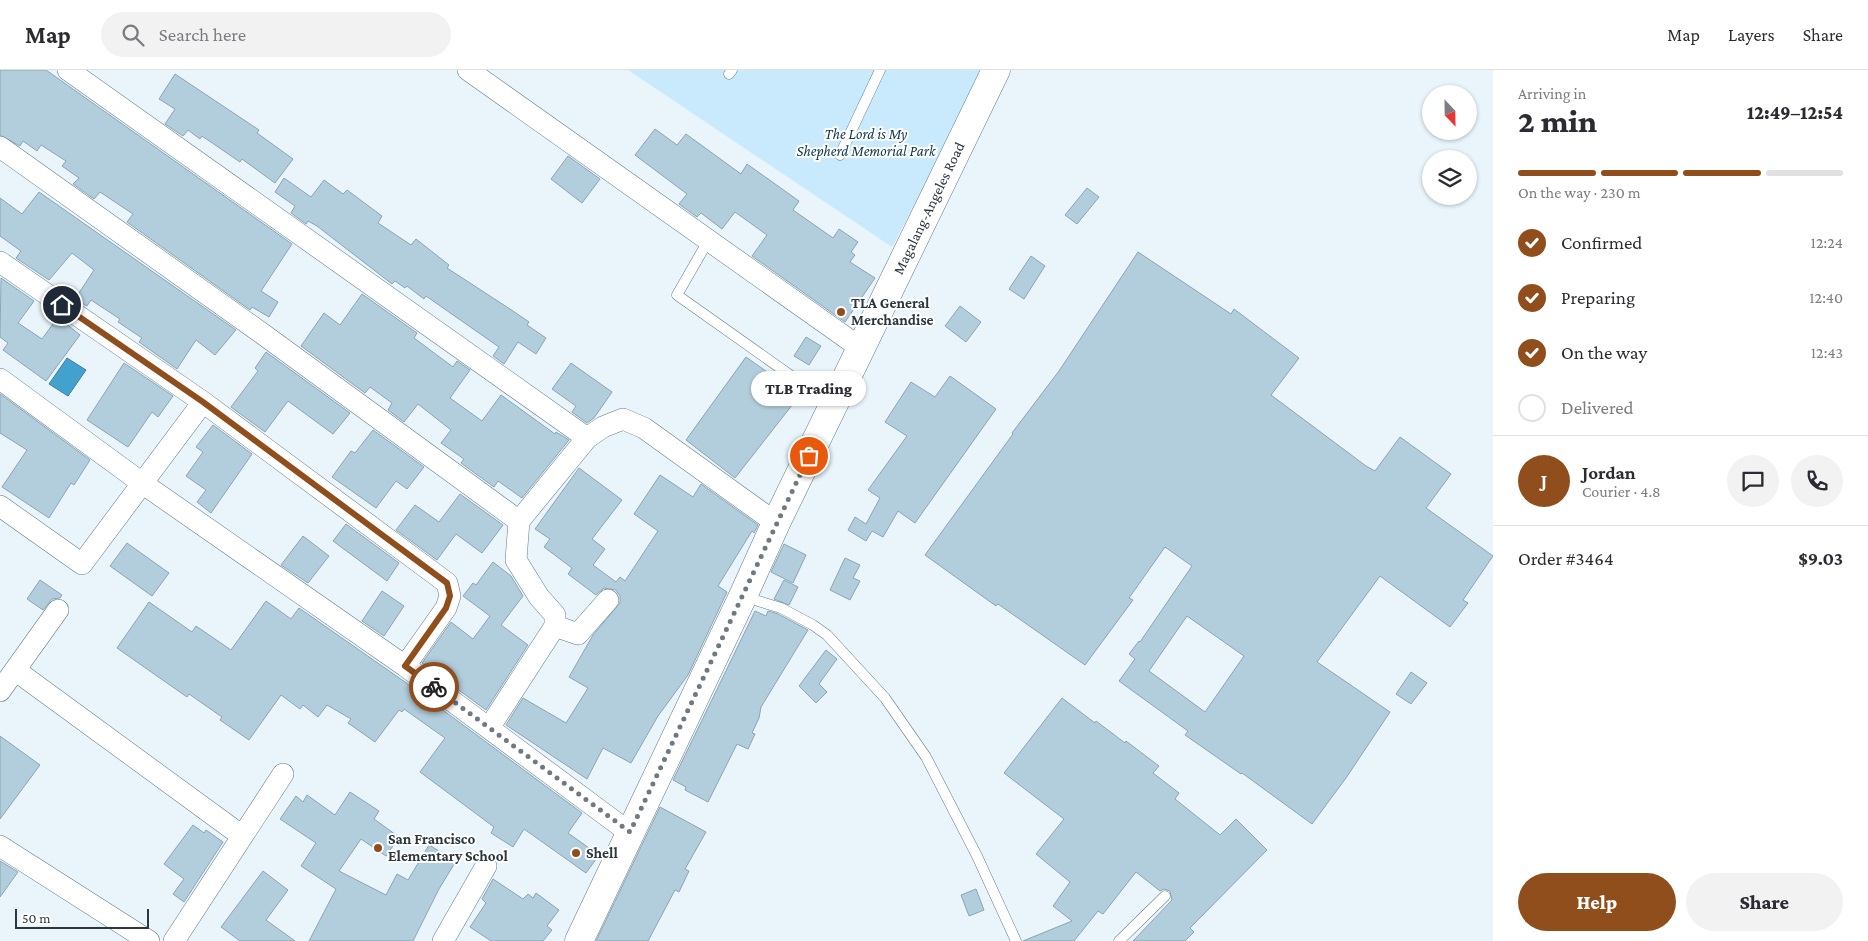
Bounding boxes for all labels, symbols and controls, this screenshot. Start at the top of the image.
search box [101,12,451,57]
text: Map [25,21,71,48]
icon: search [119,21,147,49]
text: Search here [159,24,246,45]
text: Map [1667,25,1700,45]
text: Layers [1728,25,1775,45]
text: Share [1803,25,1843,45]
north arrow [1422,85,1478,140]
map controls [1422,85,1477,205]
text: Arriving in [1518,85,1586,102]
text: 12:49–12:54 [1747,102,1843,123]
text: 2 min [1518,103,1597,139]
park label: The Lord is My Shepherd Memorial Park [796,126,937,160]
street label: Magalang-Angeles Road [890,139,968,277]
button: layers [1422,150,1477,205]
text: On the way · 230 m [1518,184,1641,201]
icon: check [1518,229,1546,257]
text: Confirmed [1561,232,1642,253]
text: 12:24 [1811,234,1843,251]
pin [41,284,83,326]
icon: check [1518,284,1546,312]
text: Preparing [1561,287,1635,308]
text: 12:40 [1809,289,1843,306]
icon: home [48,291,76,319]
place label: TLA General Merchandise [851,295,933,328]
marker: TLA General Merchandise [835,306,847,318]
icon: check [1518,339,1546,367]
text: On the way [1561,342,1647,363]
text: 12:43 [1811,344,1843,361]
callout: TLB Trading [752,371,866,406]
text: TLB Trading [765,380,852,397]
text: Delivered [1561,397,1634,418]
pin [788,435,830,477]
icon: bag [795,442,823,470]
button: chat [1727,455,1779,507]
button: phone [1791,455,1843,507]
text: Jordan [1582,462,1636,483]
text: J [1541,470,1547,491]
text: Courier · 4.8 [1582,483,1661,500]
text: Order #3464 [1518,548,1614,569]
text: $9.03 [1798,548,1843,569]
courier [409,662,459,712]
icon: bike [420,673,448,701]
place label: San Francisco Elementary School [388,831,508,864]
marker: San Francisco Elementary School [372,842,384,854]
place label: Shell [586,845,618,861]
marker: Shell [570,847,582,859]
button: Help [1518,873,1676,931]
button: Share [1686,873,1843,931]
scale bar [15,906,149,929]
text: 50 m [22,910,50,926]

